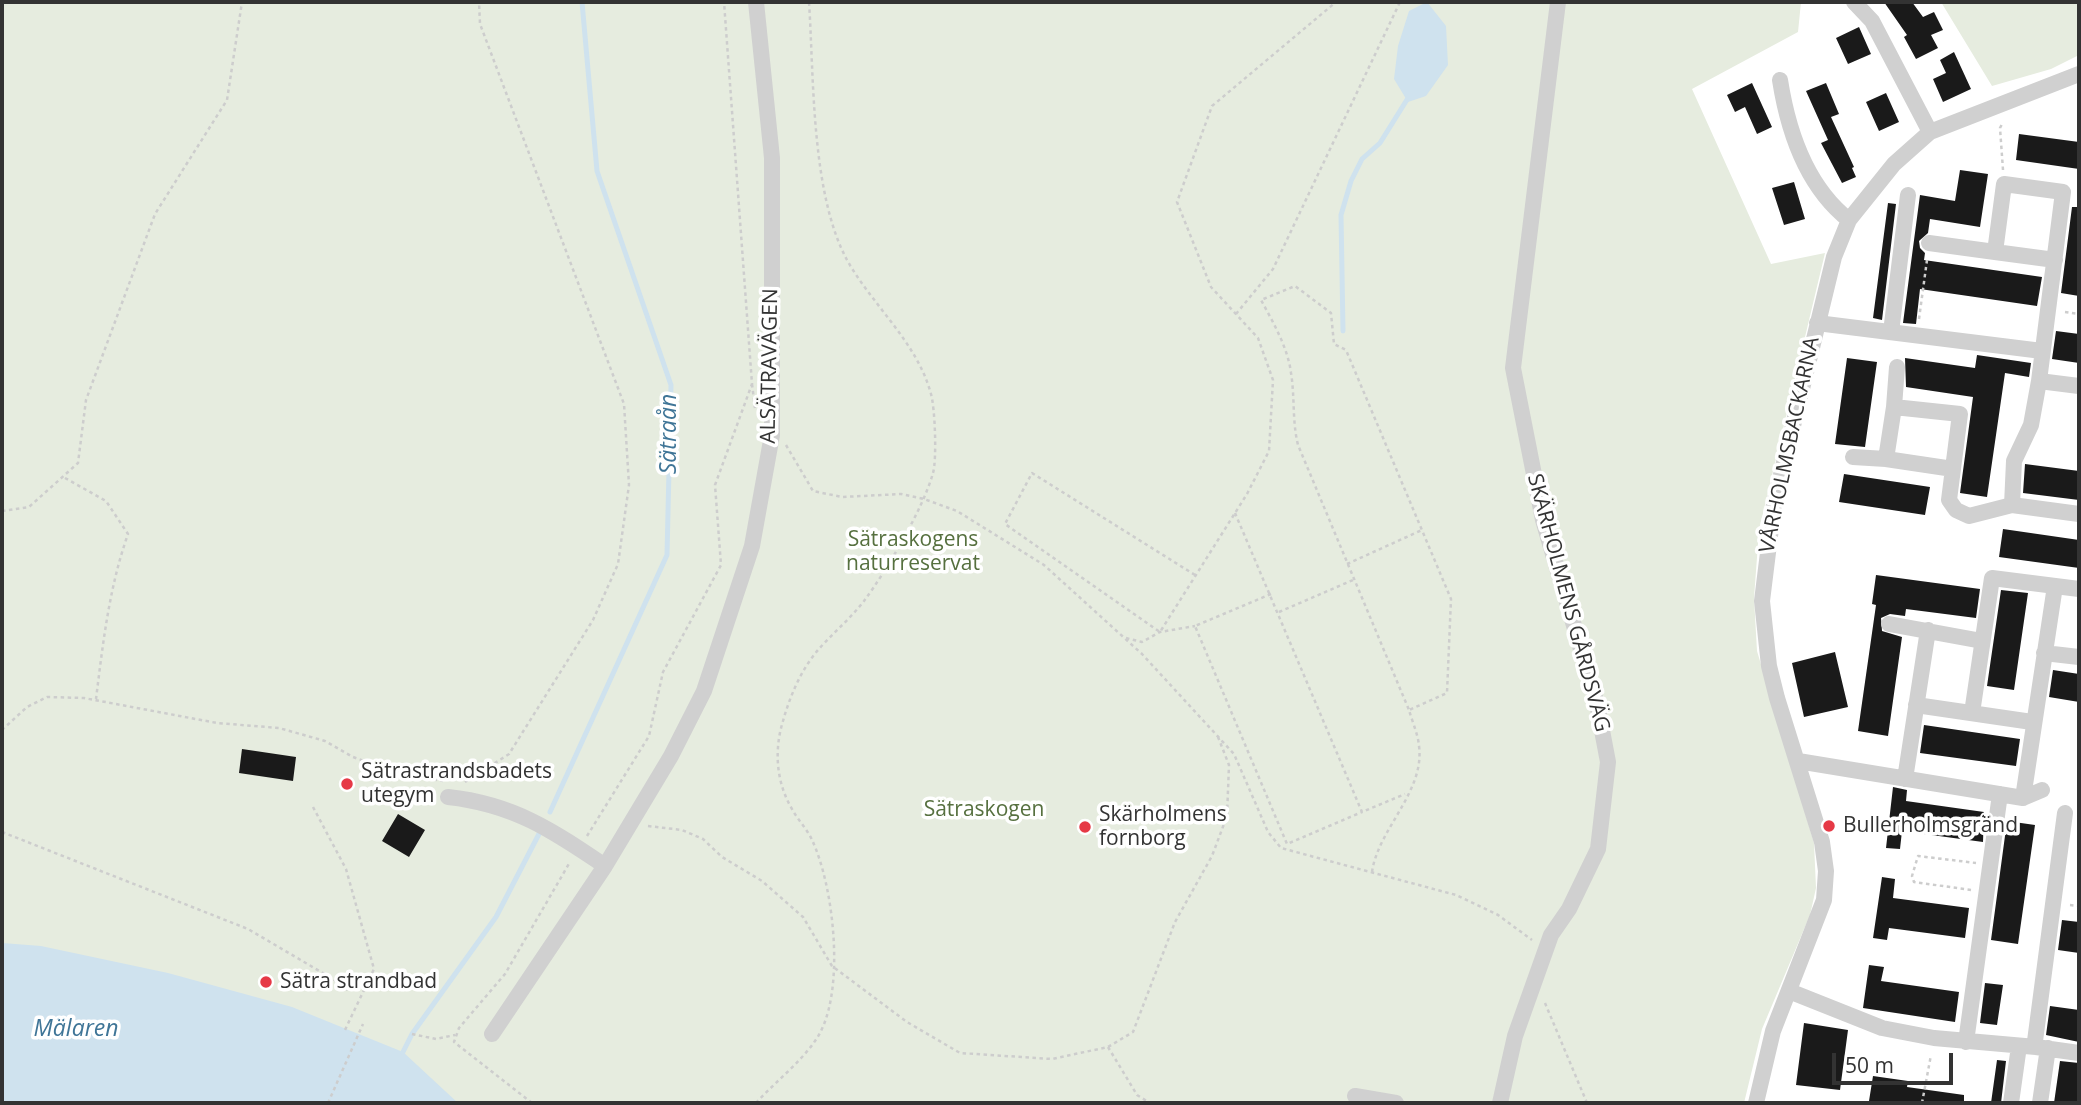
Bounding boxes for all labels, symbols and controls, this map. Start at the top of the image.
street label: ALSÄTRAVÄGEN [756,288,784,444]
street label: VÅRHOLMSBACKARNA [1755,335,1825,555]
water label: Sätraån [655,394,683,474]
street label: SKÄRHOLMENS GÅRDSVÄG [1521,471,1615,735]
park label: Sätraskogens naturreservat [846,527,980,577]
place label: Sätrastrandsbadets utegym [361,759,552,809]
marker: Sätrastrandsbadets utegym [339,776,355,792]
park label: Sätraskogen [924,797,1044,823]
place label: Skärholmens fornborg [1099,802,1227,852]
place label: Bullerholmsgränd [1843,813,2018,839]
marker: Bullerholmsgränd [1821,818,1837,834]
marker: Skärholmens fornborg [1077,819,1093,835]
place label: Sätra strandbad [280,969,437,995]
marker: Sätra strandbad [258,974,274,990]
water label: Mälaren [34,1015,118,1043]
scale bar [1836,1038,1957,1082]
text: 50 m [1845,1051,1894,1079]

